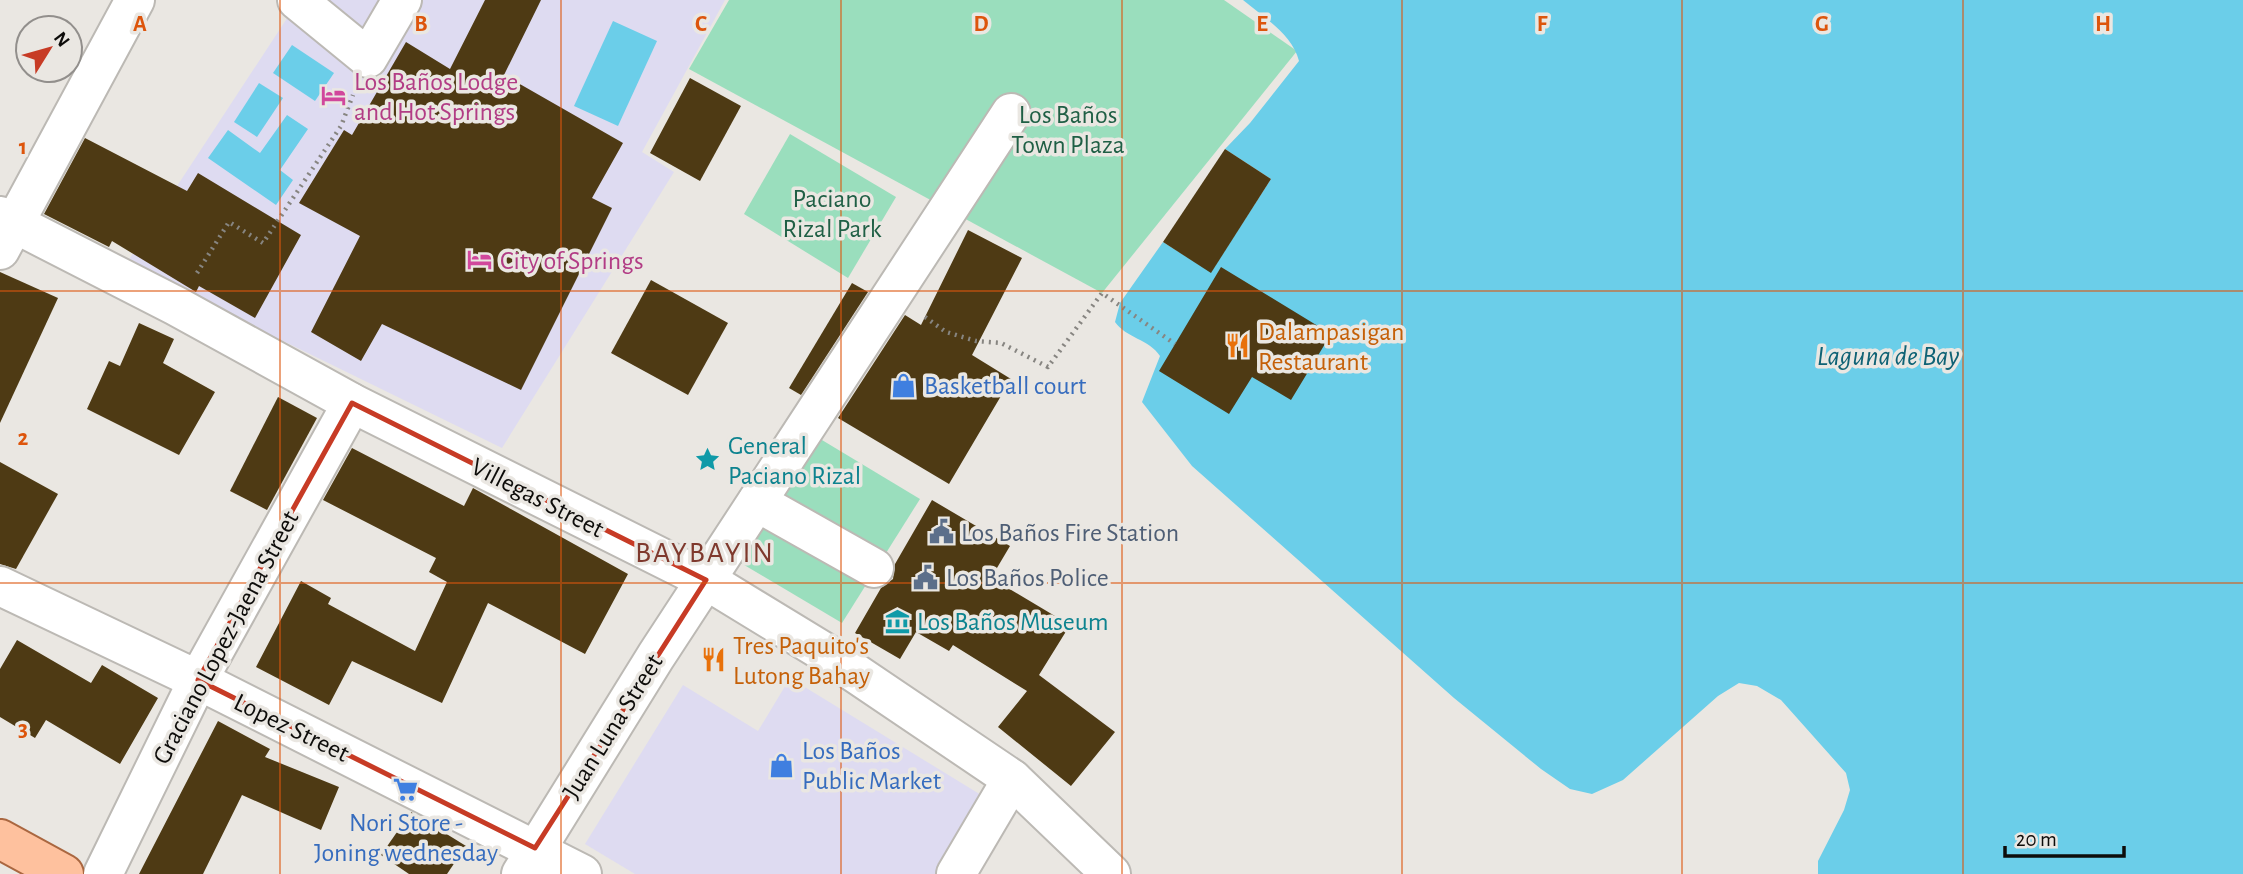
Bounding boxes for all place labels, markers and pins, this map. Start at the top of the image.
place label: Los Baños Lodge and Hot Springs [354,69,518,125]
hotel icon: Los Baños Lodge and Hot Springs [320,82,348,110]
hotel icon: City of Springs [466,246,494,274]
place label: City of Springs [500,248,644,274]
place label: Dalampasigan Restaurant [1258,319,1404,375]
restaurant icon: Dalampasigan Restaurant [1224,332,1252,360]
shop icon: Basketball court [890,371,918,399]
place label: Basketball court [924,373,1086,399]
place label: General Paciano Rizal [728,433,861,489]
place icon: General Paciano Rizal [694,446,722,474]
public building icon: Los Baños Fire Station [927,518,955,546]
place label: Los Baños Fire Station [961,520,1179,546]
public building icon: Los Baños Police [912,563,940,591]
place label: Los Baños Police [946,565,1109,591]
museum icon: Los Baños Museum [883,607,911,635]
place label: Los Baños Museum [917,609,1109,635]
place label: Tres Paquito's Lutong Bahay [733,633,870,689]
restaurant icon: Tres Paquito's Lutong Bahay [699,646,727,674]
place label: Los Baños Public Market [802,738,941,794]
shop icon: Los Baños Public Market [768,751,796,779]
supermarket icon: Nori Store - Joning wednesday [392,776,420,804]
place label: Nori Store - Joning wednesday [314,810,498,866]

